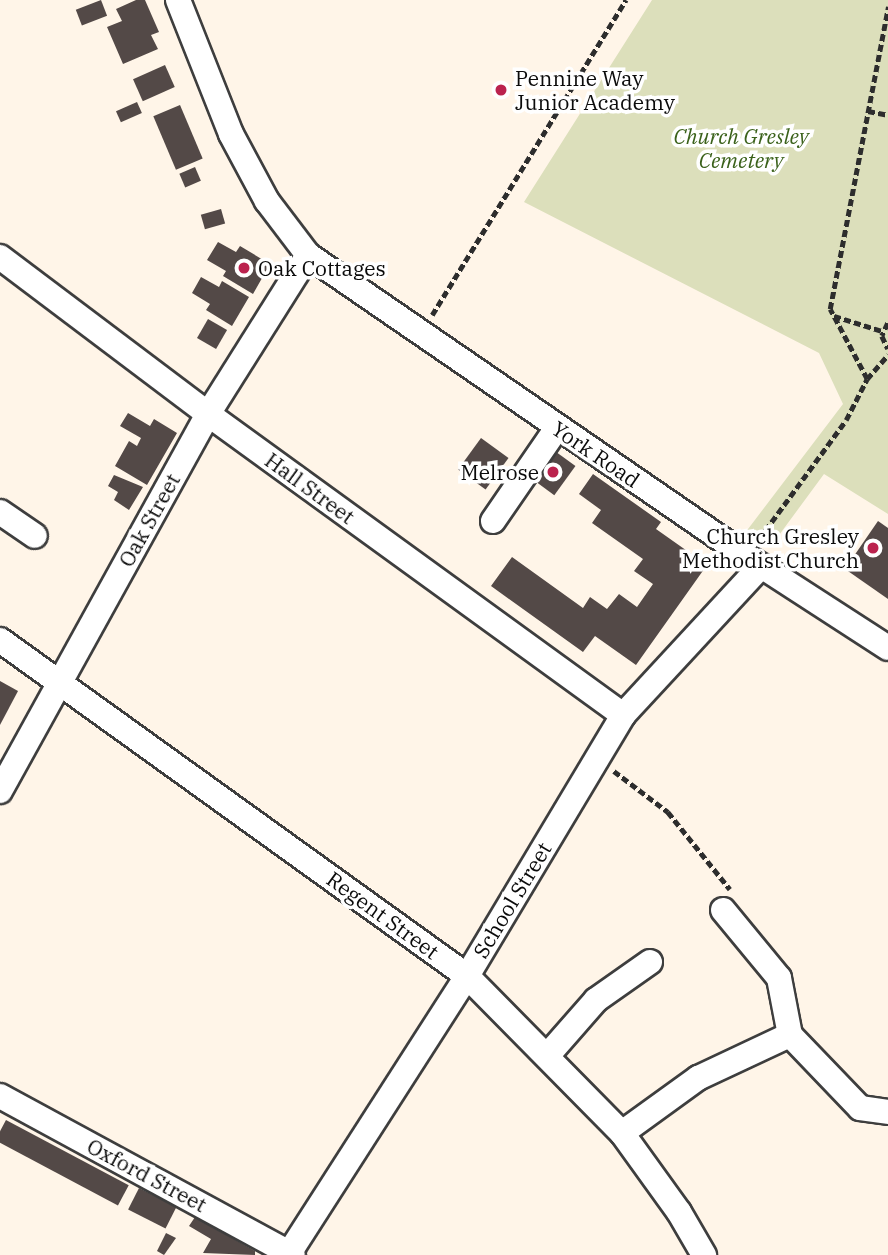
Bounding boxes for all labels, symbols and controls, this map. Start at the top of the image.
place label: Pennine Way Junior Academy [515,65,675,115]
marker: Pennine Way Junior Academy [493,82,509,98]
park label: Church Gresley Cemetery [674,123,808,173]
place label: Oak Cottages [258,255,386,281]
marker: Oak Cottages [236,260,252,276]
street label: York Road [547,416,645,492]
street label: Hall Street [260,447,360,529]
place label: Melrose [460,459,539,485]
marker: Melrose [545,464,561,480]
street label: Oak Street [113,469,185,571]
place label: Church Gresley Methodist Church [682,523,859,573]
marker: Church Gresley Methodist Church [865,540,881,556]
street label: School Street [468,838,556,962]
street label: Regent Street [322,866,444,964]
street label: Oxford Street [83,1133,211,1217]

